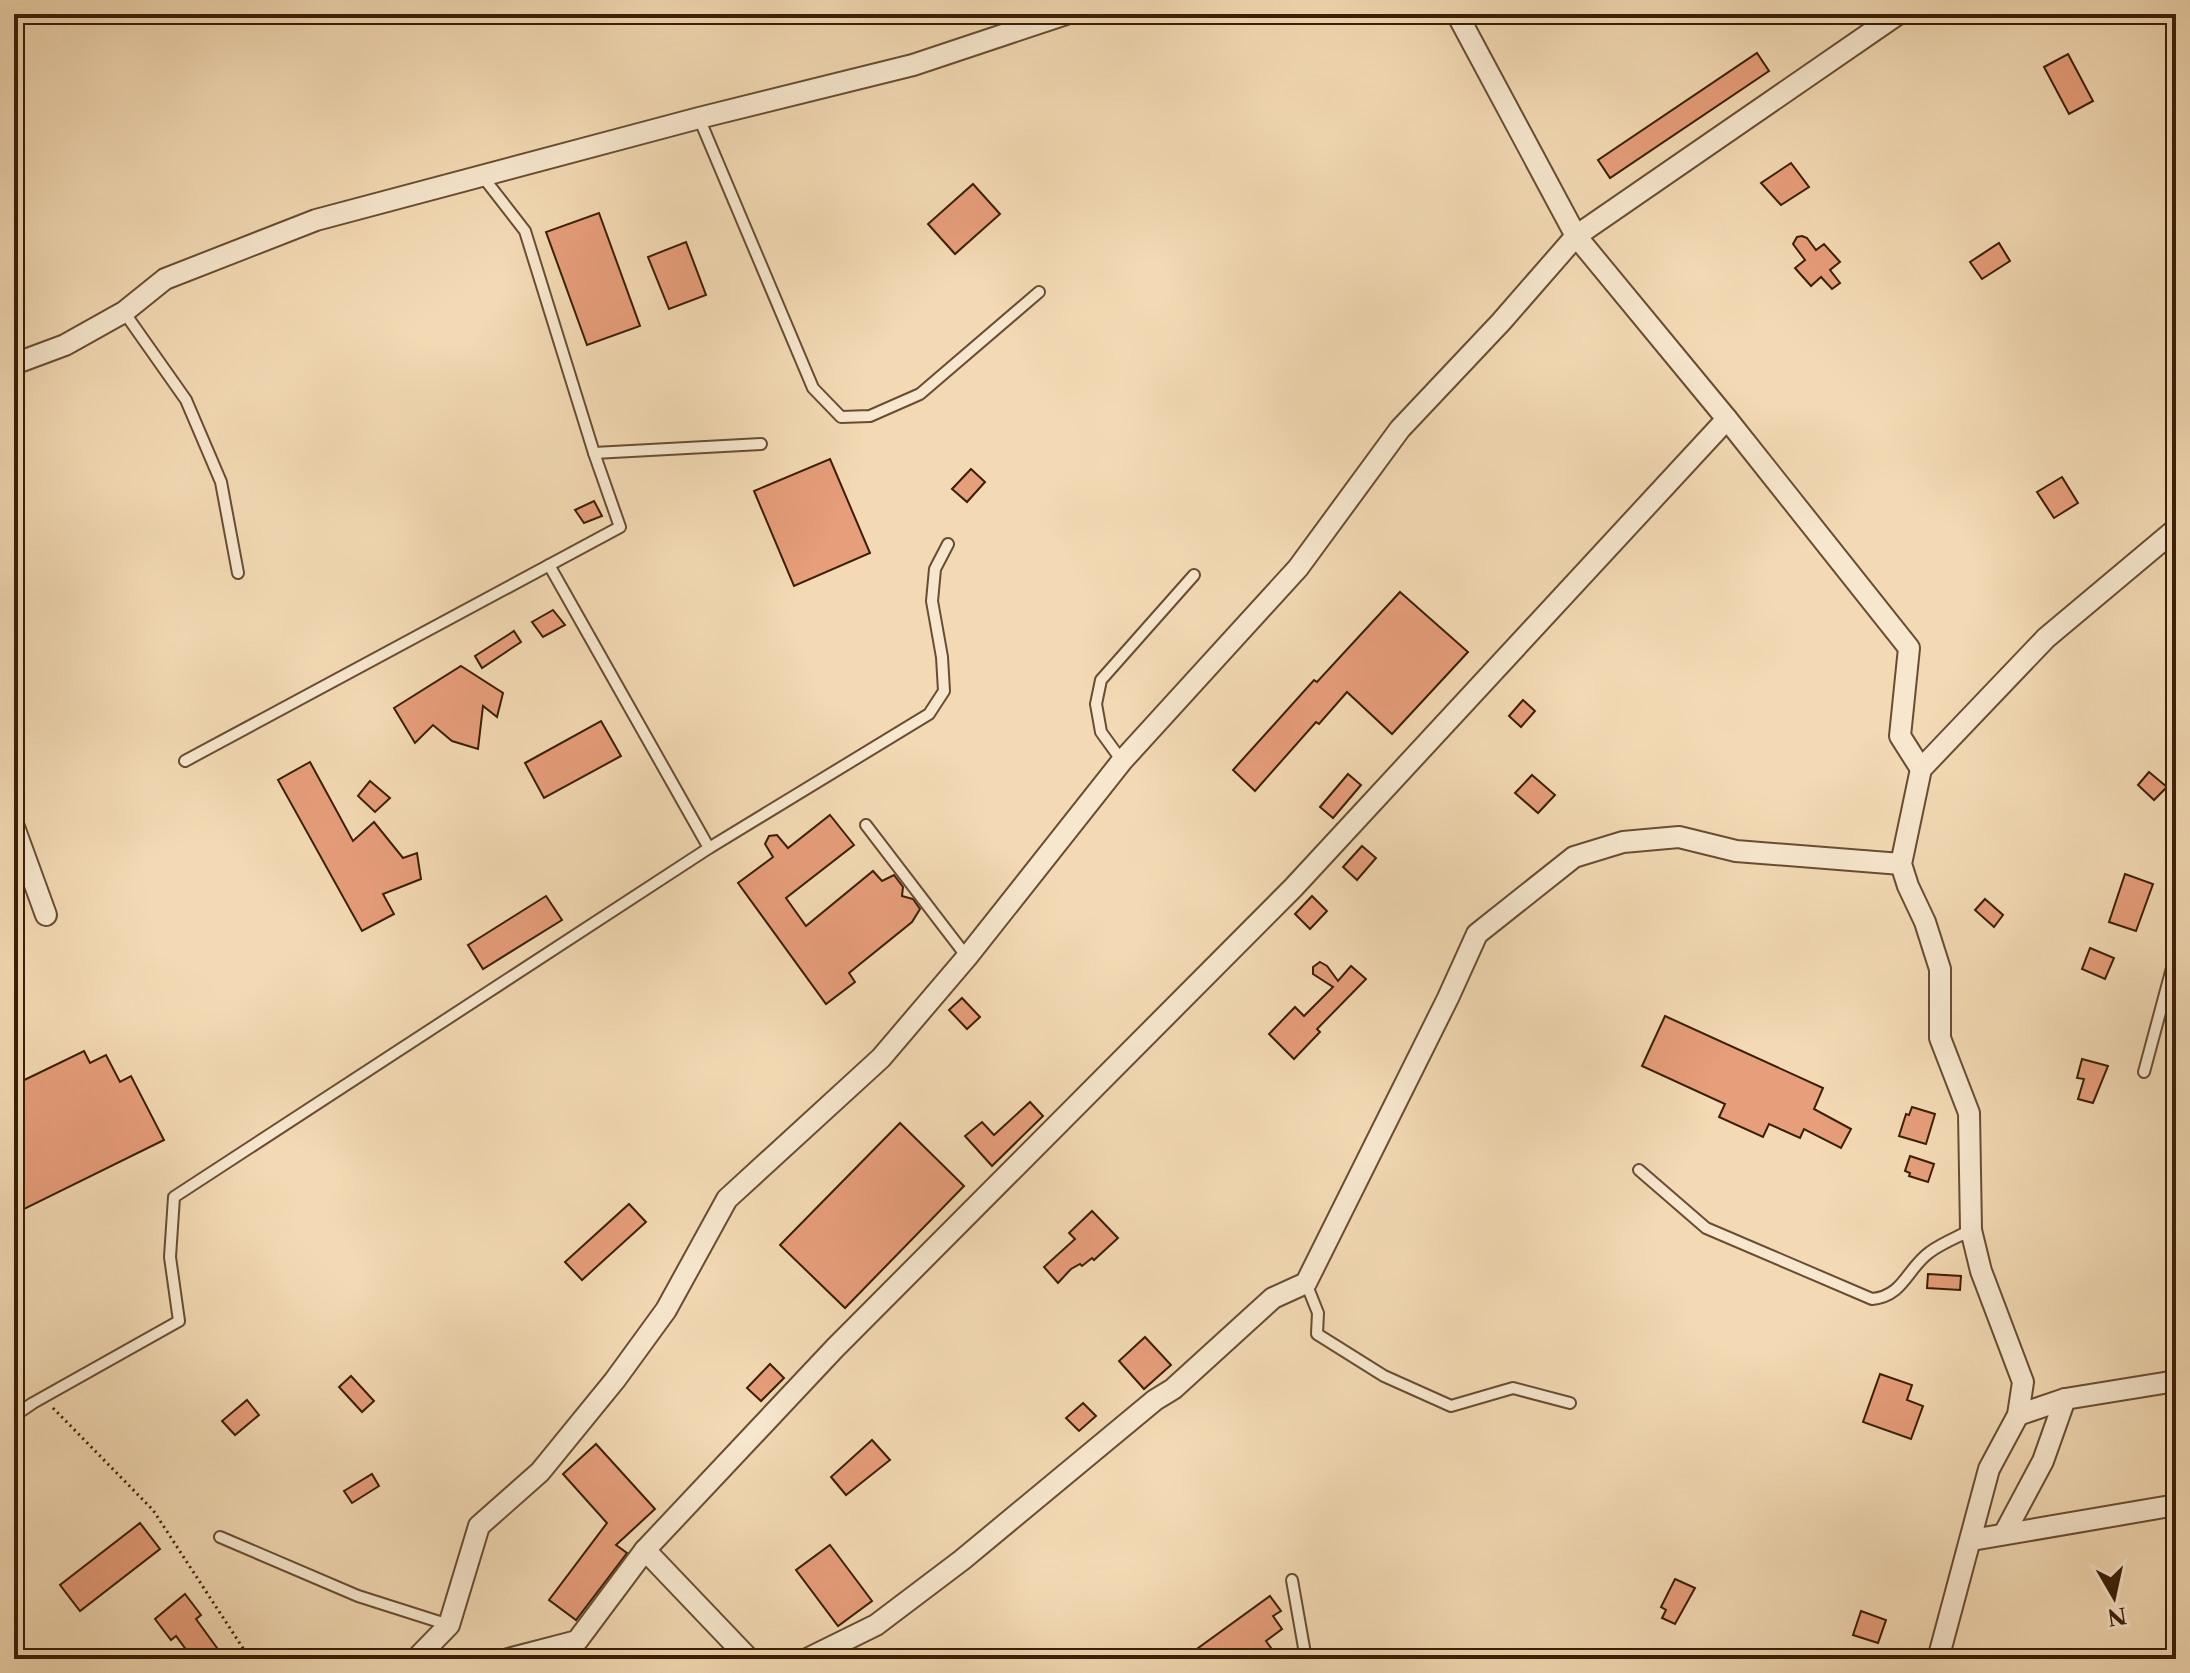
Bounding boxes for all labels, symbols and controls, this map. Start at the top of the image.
north arrow [2074,1557,2154,1637]
text: N [2105,1601,2129,1631]

